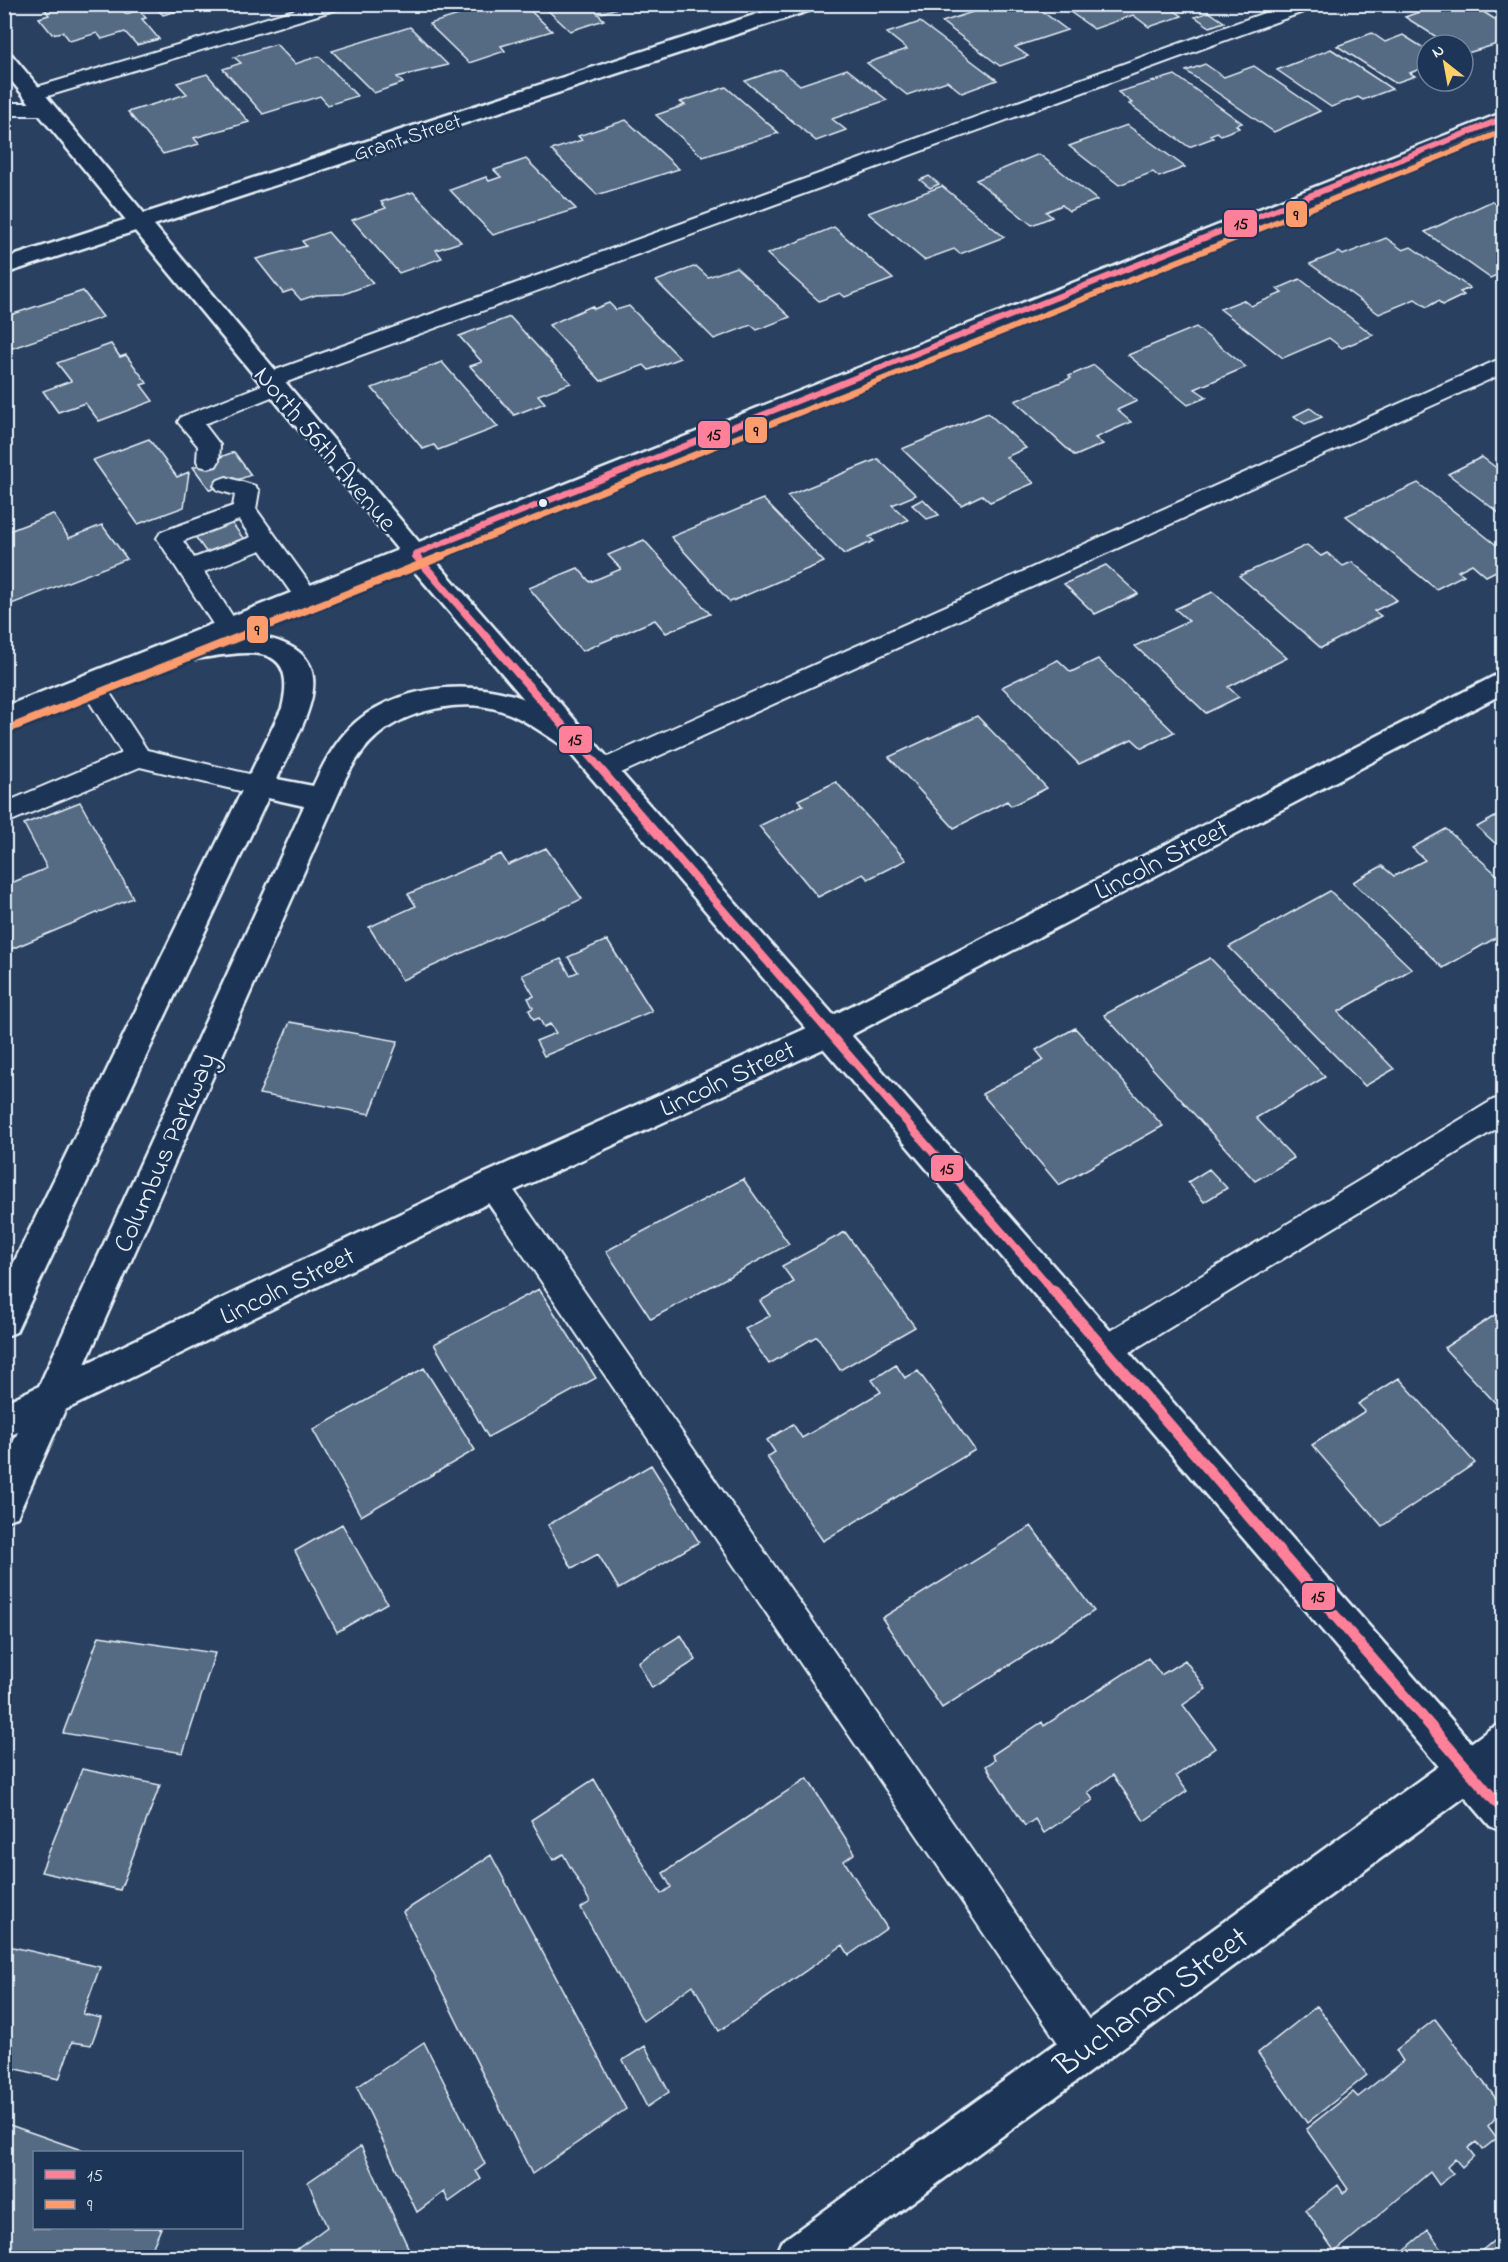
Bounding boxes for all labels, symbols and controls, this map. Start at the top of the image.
north arrow [1415,33,1475,93]
text: N [1427,39,1449,65]
street label: Grant Street [350,106,467,171]
line badge: 9 [1285,200,1308,228]
text: 9 [1293,204,1299,228]
line badge: 15 [1223,209,1258,238]
text: 15 [1234,213,1249,237]
street label: North 56th Avenue [243,358,406,542]
line badge: 9 [744,416,768,444]
line badge: 15 [697,420,731,449]
text: 9 [753,420,759,444]
text: 15 [707,424,722,448]
unlabelled marker [537,497,549,509]
line badge: 9 [246,615,269,644]
text: 9 [254,619,260,643]
line badge: 15 [558,725,593,754]
text: 15 [568,729,583,753]
street label: Lincoln Street [1088,811,1236,912]
street label: Lincoln Street [654,1032,802,1129]
street label: Columbus Parkway [105,1047,228,1259]
line badge: 15 [930,1154,964,1182]
text: 15 [940,1158,955,1182]
street label: Lincoln Street [214,1238,362,1337]
line badge: 15 [1301,1582,1336,1611]
text: 15 [1311,1586,1326,1610]
street label: Buchanan Street [1044,1916,1260,2091]
legend [33,2151,243,2229]
text: 15 [87,2164,103,2190]
text: 9 [87,2194,93,2220]

